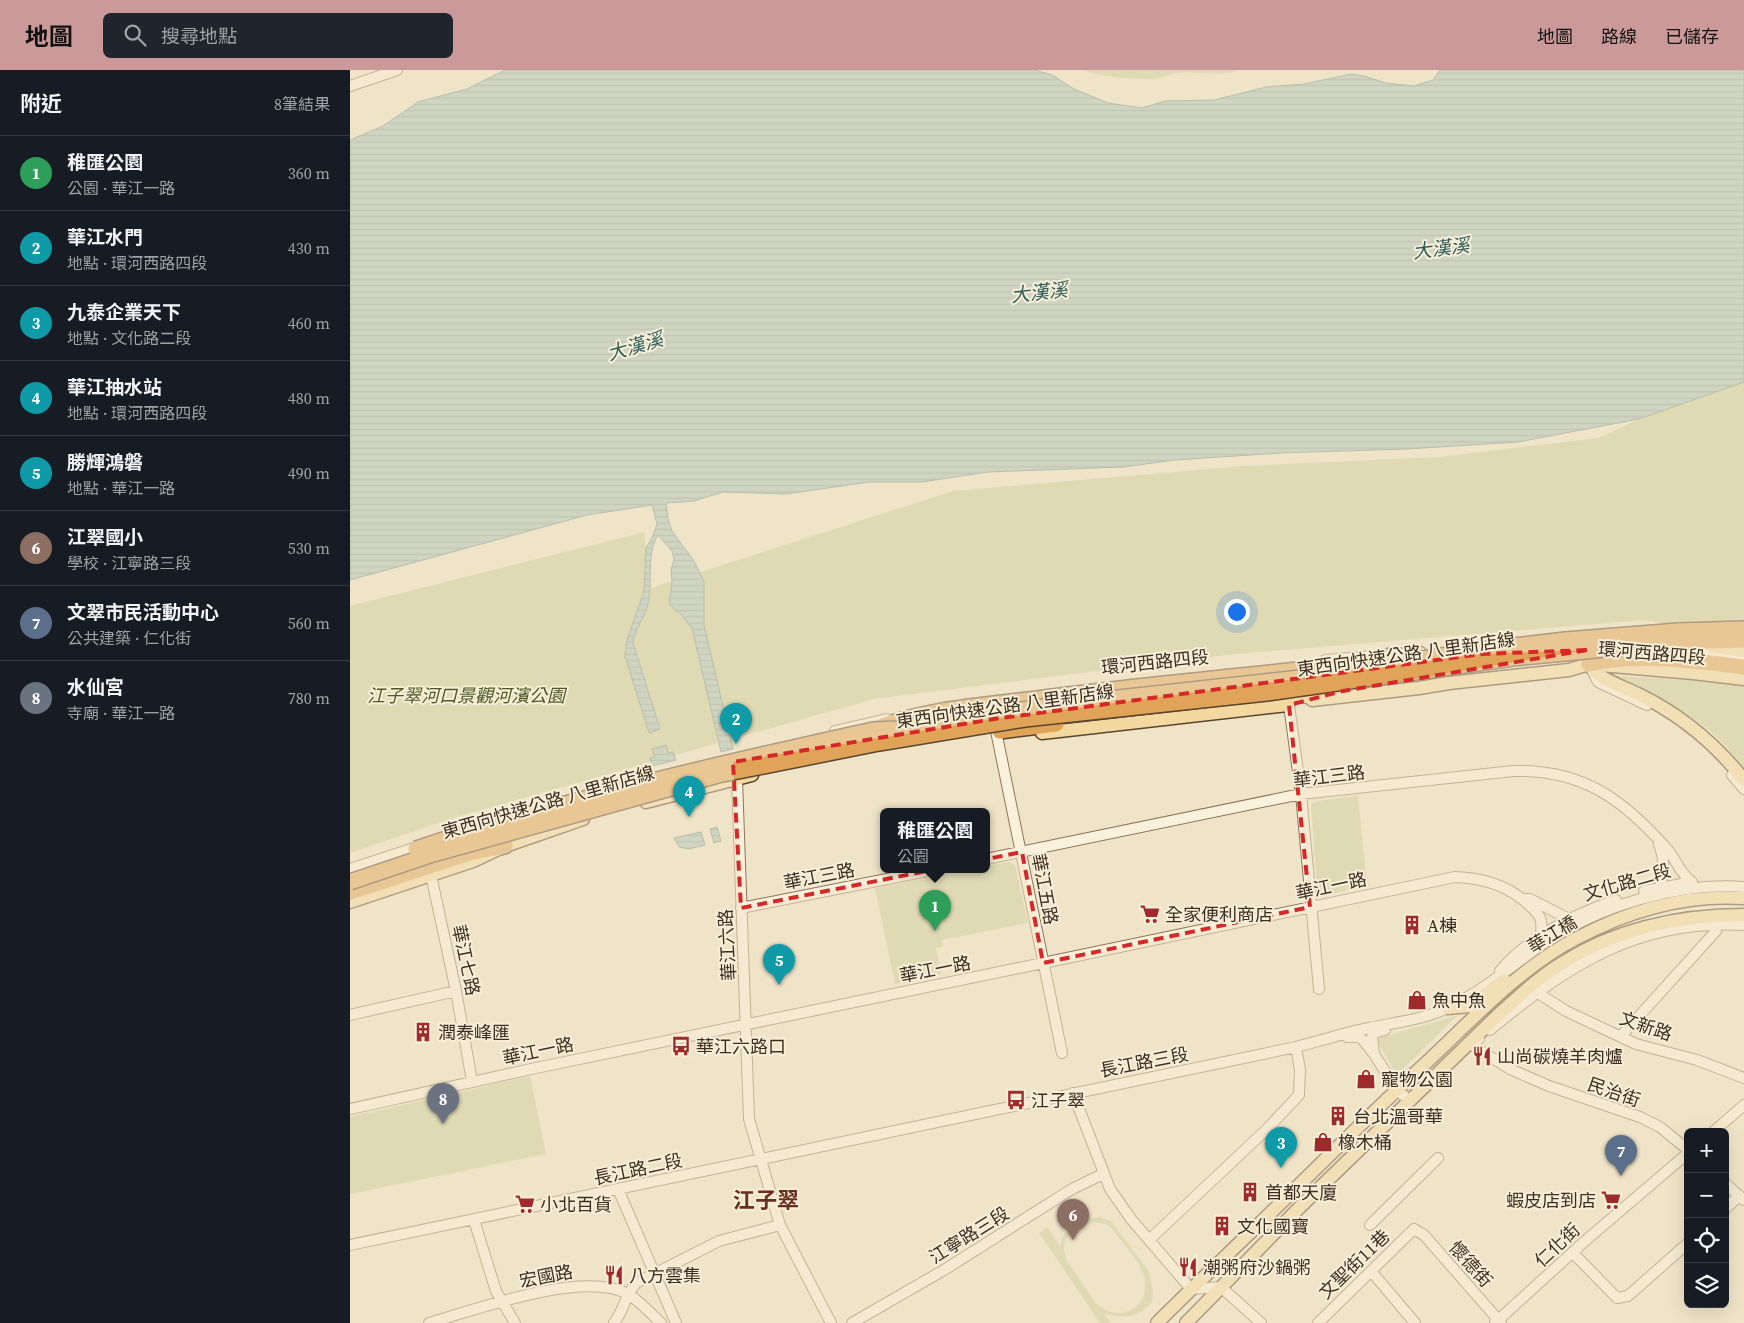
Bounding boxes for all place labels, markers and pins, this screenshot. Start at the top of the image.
pin: 2 [720,703,752,744]
pin: 4 [673,776,705,817]
pin: 1 [919,890,951,931]
place label: 全家便利商店 [1165,902,1273,927]
supermarket icon: 全家便利商店 [1139,903,1161,925]
place label: A棟 [1427,913,1457,938]
building icon: A棟 [1401,914,1423,936]
pin: 5 [763,944,795,985]
place label: 魚中魚 [1432,988,1486,1013]
shop icon: 魚中魚 [1406,989,1428,1011]
place label: 潤泰峰匯 [438,1020,510,1045]
building icon: 潤泰峰匯 [412,1021,434,1043]
place label: 華江六路口 [696,1034,786,1059]
bus stop icon: 華江六路口 [670,1035,692,1057]
place label: 山尚碳燒羊肉爐 [1497,1044,1623,1069]
restaurant icon: 山尚碳燒羊肉爐 [1471,1045,1493,1067]
place label: 寵物公園 [1381,1067,1453,1092]
shop icon: 寵物公園 [1355,1068,1377,1090]
pin: 8 [427,1083,459,1124]
place label: 江子翠 [1031,1088,1085,1113]
bus stop icon: 江子翠 [1005,1089,1027,1111]
place label: 台北溫哥華 [1353,1104,1443,1129]
building icon: 台北溫哥華 [1327,1105,1349,1127]
pin: 3 [1265,1127,1297,1168]
place label: 橡木桶 [1338,1130,1392,1155]
shop icon: 橡木桶 [1312,1131,1334,1153]
pin: 7 [1605,1135,1637,1176]
place label: 首都天廈 [1265,1180,1337,1205]
building icon: 首都天廈 [1239,1181,1261,1203]
place label: 蝦皮店到店 [1506,1188,1596,1213]
supermarket icon: 蝦皮店到店 [1600,1189,1622,1211]
place label: 小北百貨 [540,1192,612,1217]
supermarket icon: 小北百貨 [514,1193,536,1215]
pin: 6 [1057,1199,1089,1240]
place label: 文化國寶 [1237,1214,1309,1239]
building icon: 文化國寶 [1211,1215,1233,1237]
place label: 潮粥府沙鍋粥 [1203,1255,1311,1280]
restaurant icon: 潮粥府沙鍋粥 [1177,1256,1199,1278]
place label: 八方雲集 [629,1263,701,1288]
restaurant icon: 八方雲集 [603,1264,625,1286]

